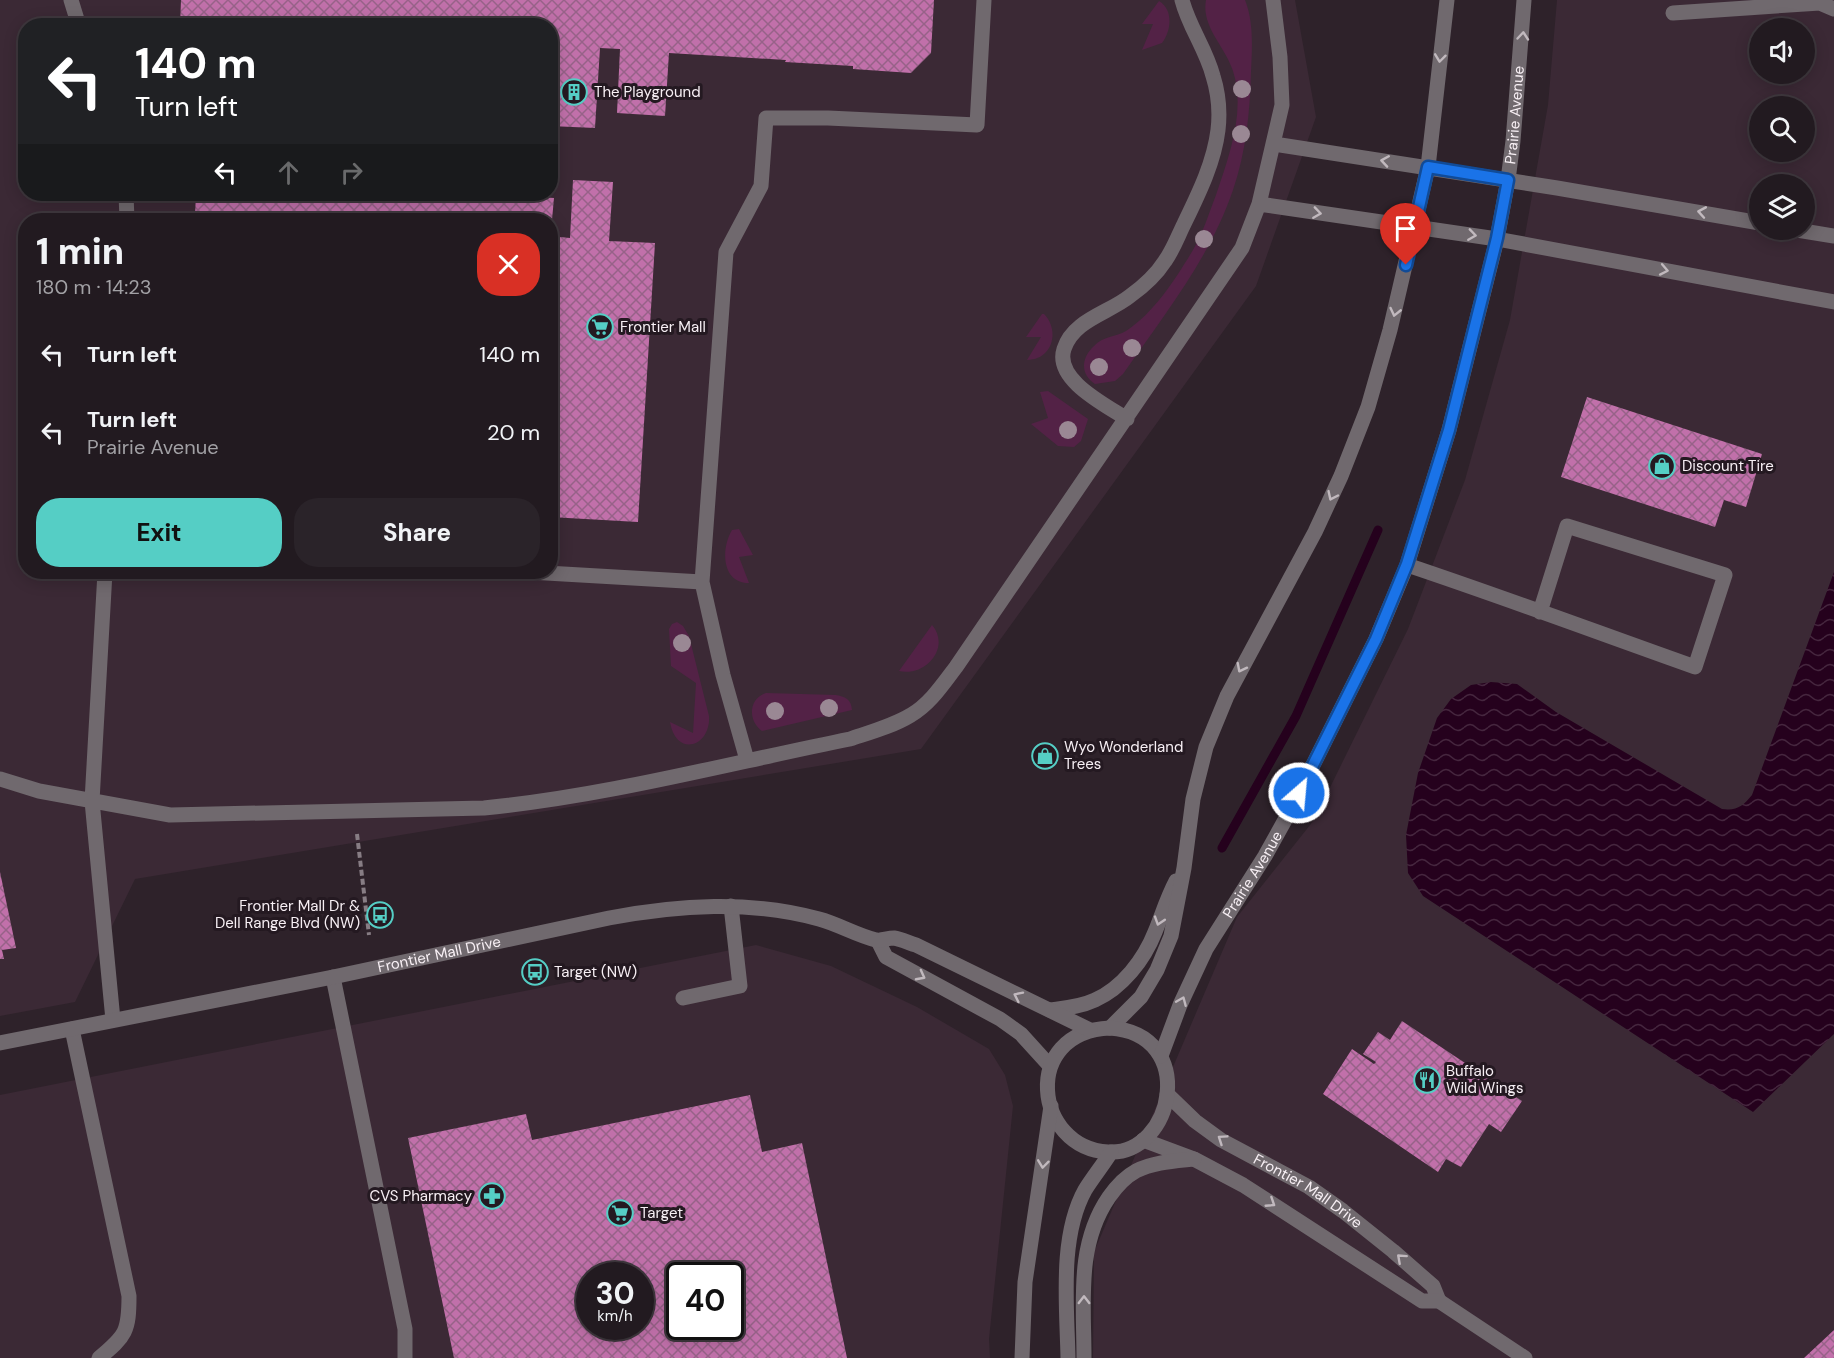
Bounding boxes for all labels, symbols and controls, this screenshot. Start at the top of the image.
map controls [1749,18,1815,240]
button: sound [1749,18,1815,84]
one-way arrow [1516,32,1529,41]
text: 140 m [135,36,257,91]
icon: left [36,42,114,120]
one-way arrow [1434,54,1447,63]
street label: Prairie Avenue [1500,65,1529,165]
building icon: The Playground [559,77,589,107]
place label: The Playground [594,82,701,102]
text: Turn left [135,89,238,124]
button: search [1749,96,1815,162]
one-way arrow [1380,155,1390,167]
icon: left [209,156,242,189]
icon: ahead [272,156,305,189]
icon: right [335,156,368,189]
button: layers [1749,174,1815,240]
pin [1380,203,1431,265]
one-way arrow [1312,206,1321,218]
one-way arrow [1697,207,1707,219]
icon: arrive [1389,212,1422,245]
text: 1 min [36,228,124,275]
one-way arrow [1468,229,1477,241]
button: close [477,233,540,296]
one-way arrow [1659,263,1669,276]
text: 180 m · 14:23 [36,274,152,300]
one-way arrow [1389,306,1402,316]
supermarket icon: Frontier Mall [585,312,615,342]
place label: Frontier Mall [620,317,706,337]
icon: left [36,338,69,371]
text: Turn left [87,340,177,369]
text: 140 m [479,340,540,369]
text: Turn left [87,405,177,434]
icon: left [36,416,69,449]
text: 20 m [487,418,540,447]
text: Prairie Avenue [87,434,219,460]
shop icon: Discount Tire [1647,451,1677,481]
place label: Discount Tire [1682,456,1774,476]
one-way arrow [1328,490,1340,501]
button: Exit [36,498,282,567]
button: Share [294,498,540,567]
one-way arrow [1237,662,1248,673]
place label: Wyo Wonderland Trees [1064,737,1183,774]
shop icon: Wyo Wonderland Trees [1030,741,1060,771]
position arrow [1267,761,1331,825]
street label: Prairie Avenue [1218,827,1287,922]
place label: Frontier Mall Dr & Dell Range Blvd (NW) [215,896,360,933]
bus stop icon: Frontier Mall Dr & Dell Range Blvd (NW) [365,900,395,930]
one-way arrow [1153,915,1166,926]
street label: Frontier Mall Drive [376,931,503,977]
bus stop icon: Target (NW) [520,957,550,987]
place label: Target (NW) [554,962,637,982]
one-way arrow [915,969,926,980]
one-way arrow [1013,992,1024,1004]
one-way arrow [1175,997,1187,1008]
place label: Buffalo Wild Wings [1446,1061,1524,1098]
restaurant icon: Buffalo Wild Wings [1412,1065,1442,1095]
one-way arrow [1217,1136,1228,1147]
street label: Frontier Mall Drive [1250,1149,1367,1233]
one-way arrow [1037,1159,1050,1168]
pharmacy icon: CVS Pharmacy [477,1181,507,1211]
place label: CVS Pharmacy [369,1186,473,1206]
one-way arrow [1265,1195,1275,1207]
supermarket icon: Target [605,1198,635,1228]
place label: Target [640,1203,683,1223]
one-way arrow [1398,1254,1408,1265]
speed limit sign: 40 [666,1262,744,1340]
text: 30 [595,1274,635,1313]
one-way arrow [1078,1295,1090,1304]
text: km/h [597,1306,633,1326]

